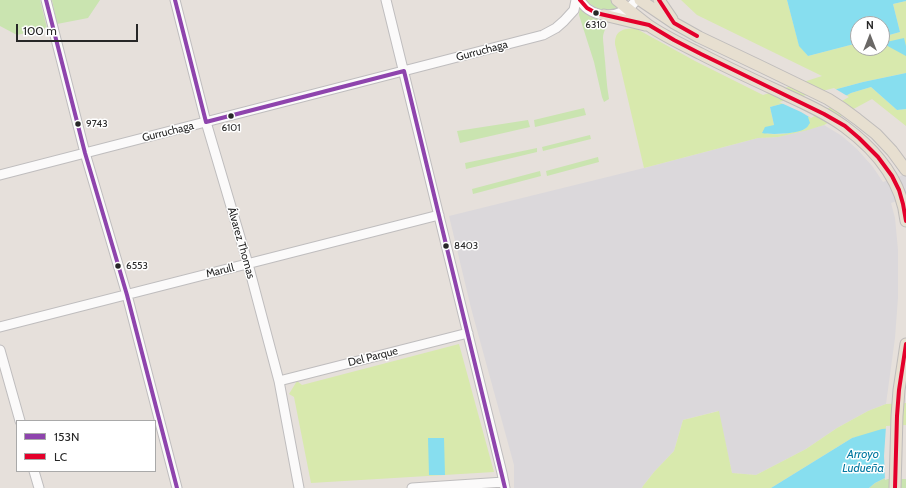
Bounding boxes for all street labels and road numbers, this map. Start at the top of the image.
street label: Gurruchaga [455,38,509,64]
street label: Gurruchaga [141,119,195,145]
street label: Álvarez Thomas [224,206,258,280]
street label: Marull [205,261,235,281]
street label: Del Parque [347,344,399,370]

